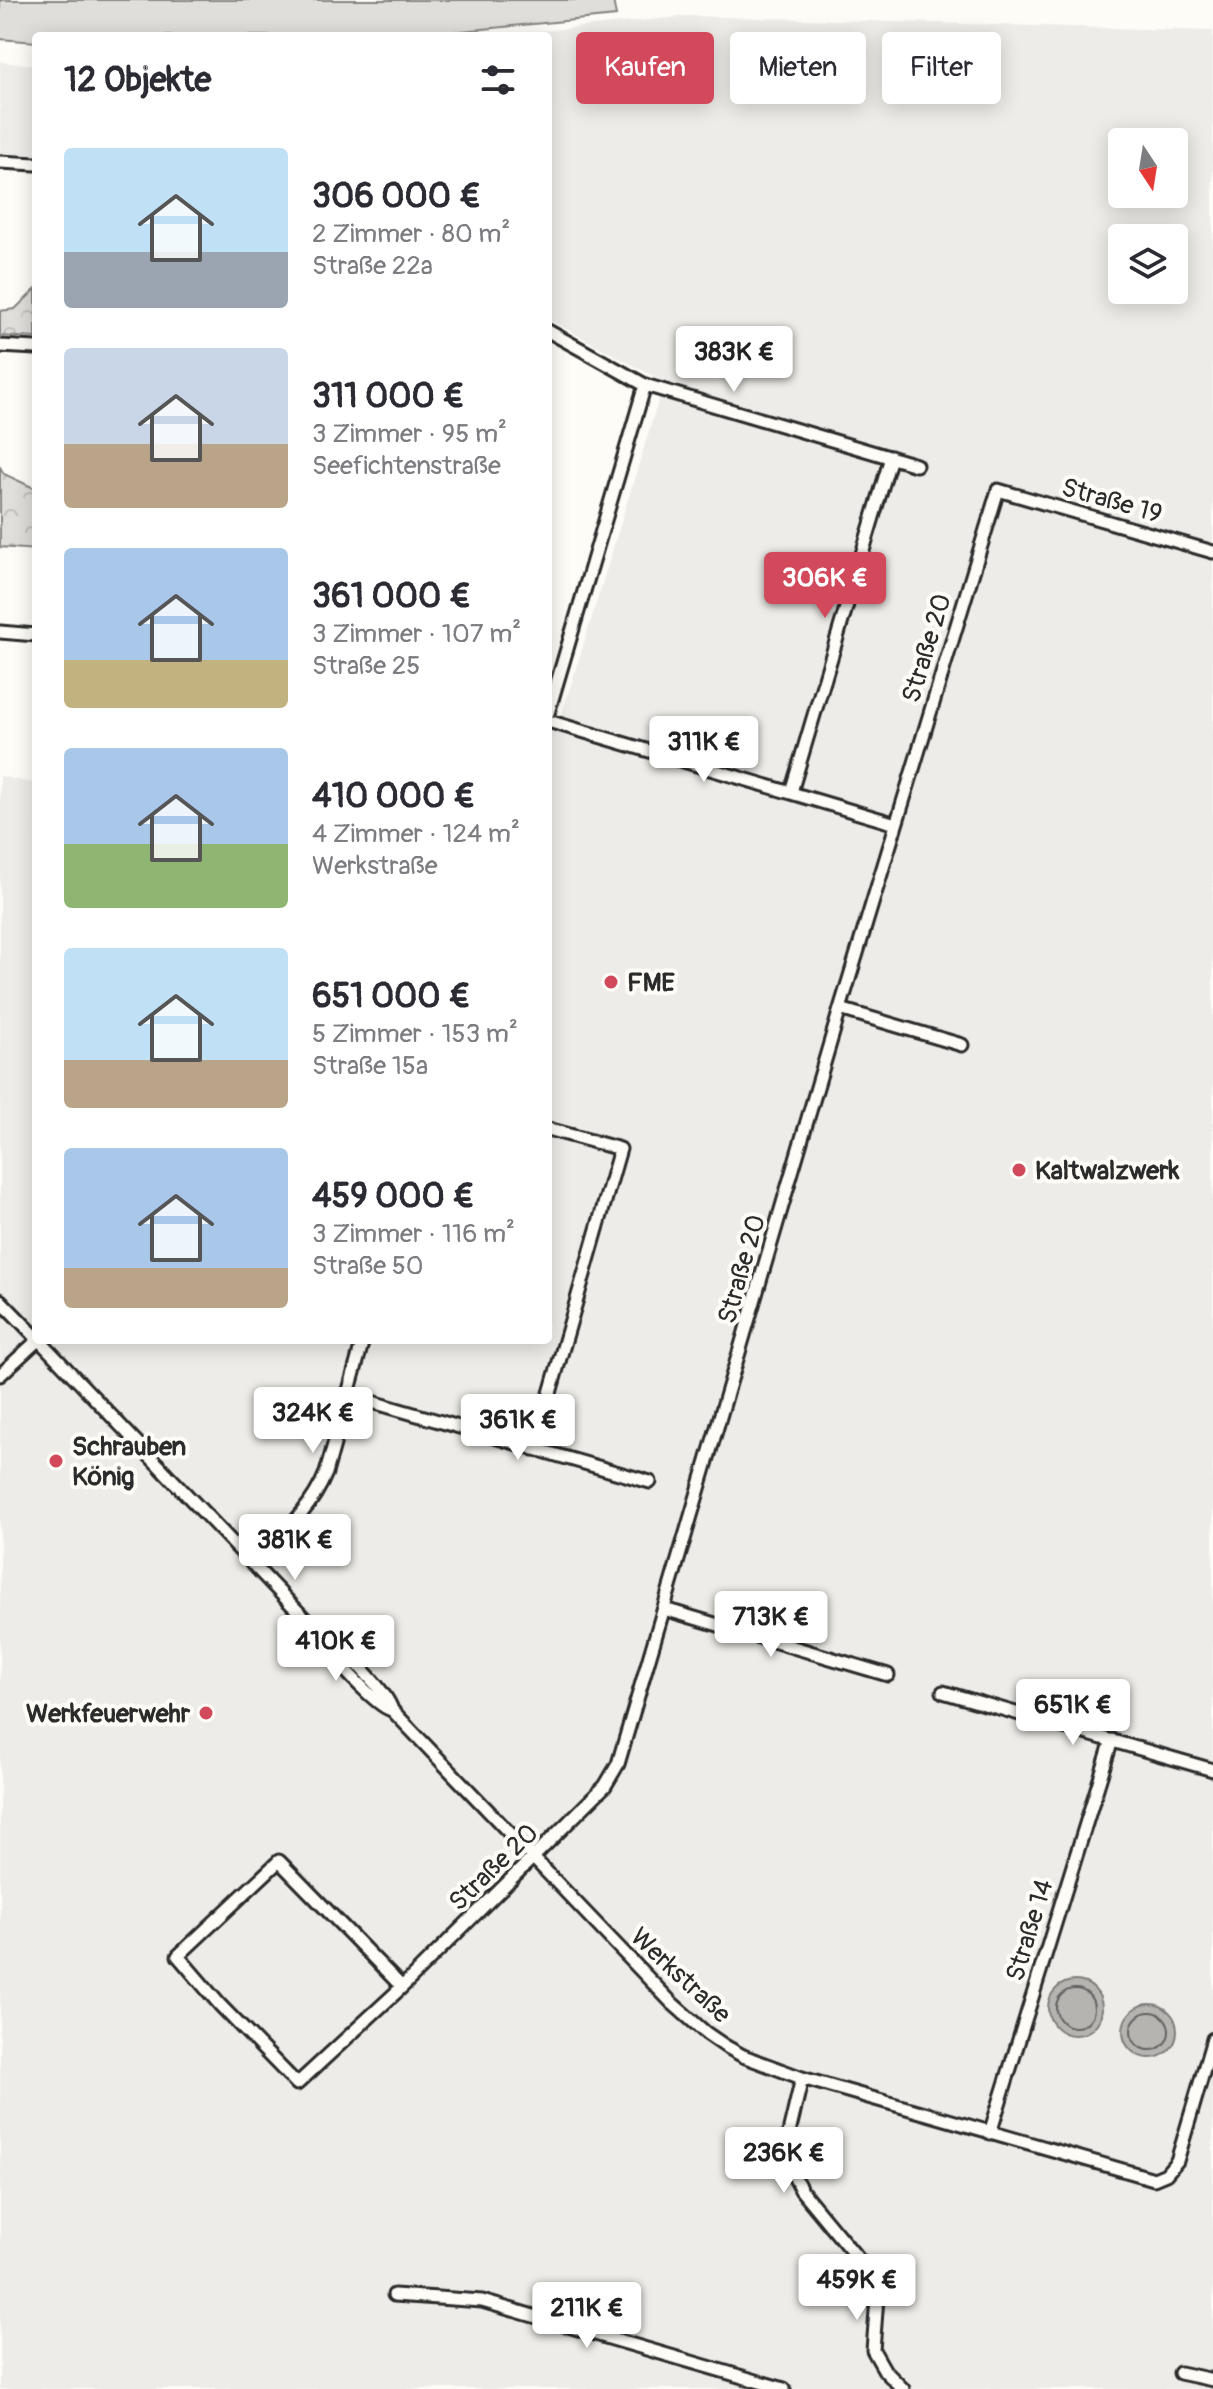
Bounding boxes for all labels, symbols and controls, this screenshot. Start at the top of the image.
chip: Kaufen [576,32,714,104]
chip: Mieten [730,32,866,104]
chip: Filter [882,32,1001,104]
icon: filters [476,58,520,102]
text: 12 Objekte [64,59,211,102]
north arrow [1108,128,1188,208]
map controls [1108,128,1188,304]
text: 306 000 € [312,175,481,218]
icon: home [128,180,224,276]
text: 2 Zimmer · 80 m² [312,218,510,250]
button: layers [1108,224,1188,304]
text: Straße 22a [312,250,433,282]
pin: 383K € [669,326,799,394]
text: 383K € [694,336,774,368]
text: 311 000 € [312,375,464,418]
icon: home [128,380,224,476]
text: 3 Zimmer · 95 m² [312,418,507,450]
text: Seefichtenstraße [312,450,501,482]
street label: Straße 19 [1058,471,1166,531]
pin: 306K € [760,552,890,620]
text: 306K € [782,562,868,594]
text: 361 000 € [312,575,471,618]
icon: home [128,580,224,676]
street label: Straße 20 [895,590,959,706]
text: 3 Zimmer · 107 m² [312,618,521,650]
text: Straße 25 [312,650,420,682]
pin: 311K € [639,716,769,784]
text: 311K € [667,726,741,758]
text: 410 000 € [312,775,475,818]
icon: home [128,780,224,876]
text: 4 Zimmer · 124 m² [312,818,520,850]
text: Werkstraße [312,850,438,882]
place label: FME [627,967,675,999]
marker: FME [602,973,620,991]
text: 651 000 € [312,975,470,1018]
icon: home [128,980,224,1076]
text: 5 Zimmer · 153 m² [312,1018,518,1050]
text: Straße 15a [312,1050,428,1082]
place label: Kaltwalzwerk [1035,1155,1180,1187]
marker: Kaltwalzwerk [1010,1161,1028,1179]
text: 459 000 € [312,1175,475,1218]
icon: home [128,1180,224,1276]
street label: Straße 20 [711,1211,773,1327]
text: 3 Zimmer · 116 m² [312,1218,515,1250]
text: Straße 50 [312,1250,424,1282]
pin: 324K € [248,1387,378,1455]
pin: 361K € [453,1394,583,1462]
text: 324K € [272,1397,354,1429]
text: 361K € [479,1404,557,1436]
place label: Schrauben König [72,1431,187,1493]
marker: Schrauben König [47,1452,65,1470]
pin: 381K € [230,1514,360,1582]
text: 381K € [257,1524,333,1556]
pin: 713K € [706,1591,836,1659]
text: 713K € [733,1601,809,1633]
pin: 410K € [271,1615,401,1683]
text: 410K € [295,1625,377,1657]
pin: 651K € [1008,1679,1138,1747]
text: 651K € [1034,1689,1112,1721]
place label: Werkfeuerwehr [26,1698,191,1730]
marker: Werkfeuerwehr [197,1704,215,1722]
street label: Straße 20 [442,1817,545,1918]
street label: Straße 14 [999,1875,1061,1985]
street label: Werkstraße [623,1921,737,2030]
pin: 236K € [719,2127,849,2195]
text: 236K € [743,2137,825,2169]
pin: 459K € [792,2254,922,2322]
text: 459K € [816,2264,898,2296]
pin: 211K € [522,2282,652,2350]
text: 211K € [550,2292,624,2324]

